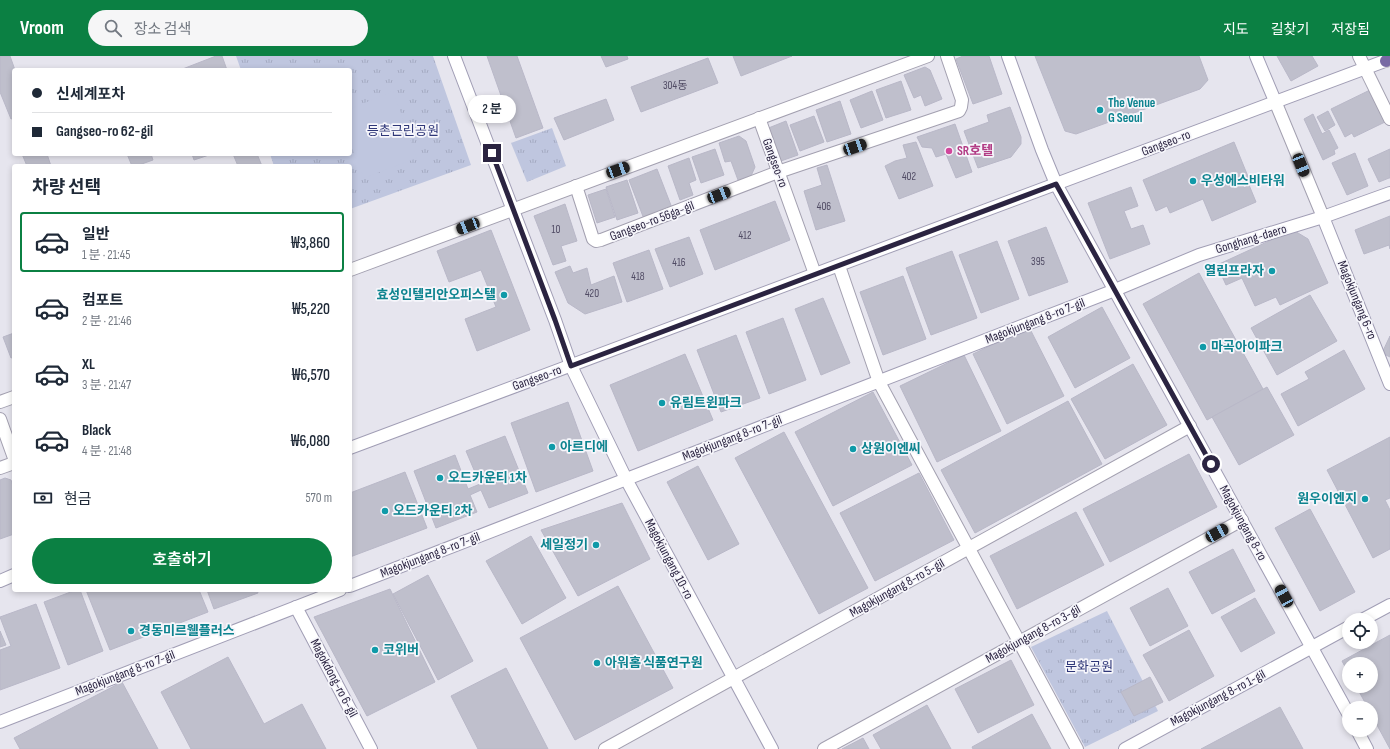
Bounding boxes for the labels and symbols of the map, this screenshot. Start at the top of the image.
house number: 304동 [663,79,687,92]
callout: 2 분 [468,95,516,123]
place label: The Venue G Seoul [1108,95,1156,126]
marker: The Venue G Seoul [1095,105,1105,115]
park label: 등촌근린공원 [367,123,439,139]
street label: Gangseo-ro [1139,126,1193,160]
street label: Gangseo-ro [759,136,791,190]
car [842,137,868,157]
place label: SR호텔 [957,143,993,159]
route end [483,144,501,162]
marker: SR호텔 [944,146,954,156]
car [1291,152,1311,178]
car [605,160,631,180]
house number: 402 [902,170,916,183]
place label: 우성에스비타워 [1201,173,1285,189]
marker: 우성에스비타워 [1188,176,1198,186]
car [706,185,732,205]
street label: Gangseo-ro 56ga-gil [607,198,697,244]
house number: 406 [817,200,831,213]
car [455,216,481,236]
street label: Gonghang-daero [1213,221,1289,257]
house number: 10 [552,223,560,236]
house number: 412 [738,229,752,242]
house number: 395 [1031,255,1045,268]
house number: 416 [672,256,686,269]
street label: Magokjungang 6-ro [1334,258,1380,342]
place label: 열린프라자 [1204,263,1264,279]
marker: 열린프라자 [1267,266,1277,276]
house number: 418 [631,270,645,283]
place label: 효성인텔리안오피스텔 [376,287,496,303]
house number: 420 [585,287,599,300]
marker: 효성인텔리안오피스텔 [499,290,509,300]
street label: Magokjungang 8-ro 7-gil [983,295,1087,347]
place label: 마곡아이파크 [1211,339,1283,355]
marker: 마곡아이파크 [1198,342,1208,352]
street label: Gangseo-ro [510,362,564,394]
place label: 유림트윈파크 [670,395,742,411]
marker: 유림트윈파크 [657,398,667,408]
street label: Magokjungang 8-ro 7-gil [680,412,784,464]
place label: 아르디에 [560,439,608,455]
place label: 상원이엔씨 [861,441,921,457]
marker: 아르디에 [547,442,557,452]
marker: 상원이엔씨 [848,444,858,454]
route start [1202,455,1220,473]
place label: 오드카운티 1차 [448,470,527,486]
marker: 오드카운티 1차 [435,473,445,483]
street label: Magokjungang 8-ro [1216,482,1270,564]
place label: 원우이엔지 [1297,491,1357,507]
marker: 원우이엔지 [1360,494,1370,504]
place label: 오드카운티 2차 [393,503,473,519]
marker: 오드카운티 2차 [380,506,390,516]
street label: Magokjungang 10-ro [641,516,697,602]
car [1204,522,1230,544]
street label: Magokjungang 8-ro 7-gil [378,529,482,581]
place label: 세일정기 [540,537,588,553]
marker: 세일정기 [591,540,601,550]
street label: Magokjungang 8-ro 5-gil [847,555,947,621]
car [1273,583,1295,609]
street label: Magokjungang 8-ro 3-gil [983,601,1083,667]
place label: 경동미르웰플러스 [139,623,235,639]
marker: 경동미르웰플러스 [126,626,136,636]
street label: Magokdong-ro 6-gil [307,636,361,720]
place label: 코위버 [383,642,419,658]
marker: 코위버 [370,645,380,655]
street label: Magokjungang 8-ro 7-gil [73,647,177,699]
place label: 아워홈 식품연구원 [605,655,703,671]
marker: 아워홈 식품연구원 [592,658,602,668]
park label: 문화공원 [1065,659,1113,675]
street label: Magokjungang 8-ro 1-gil [1168,666,1268,730]

